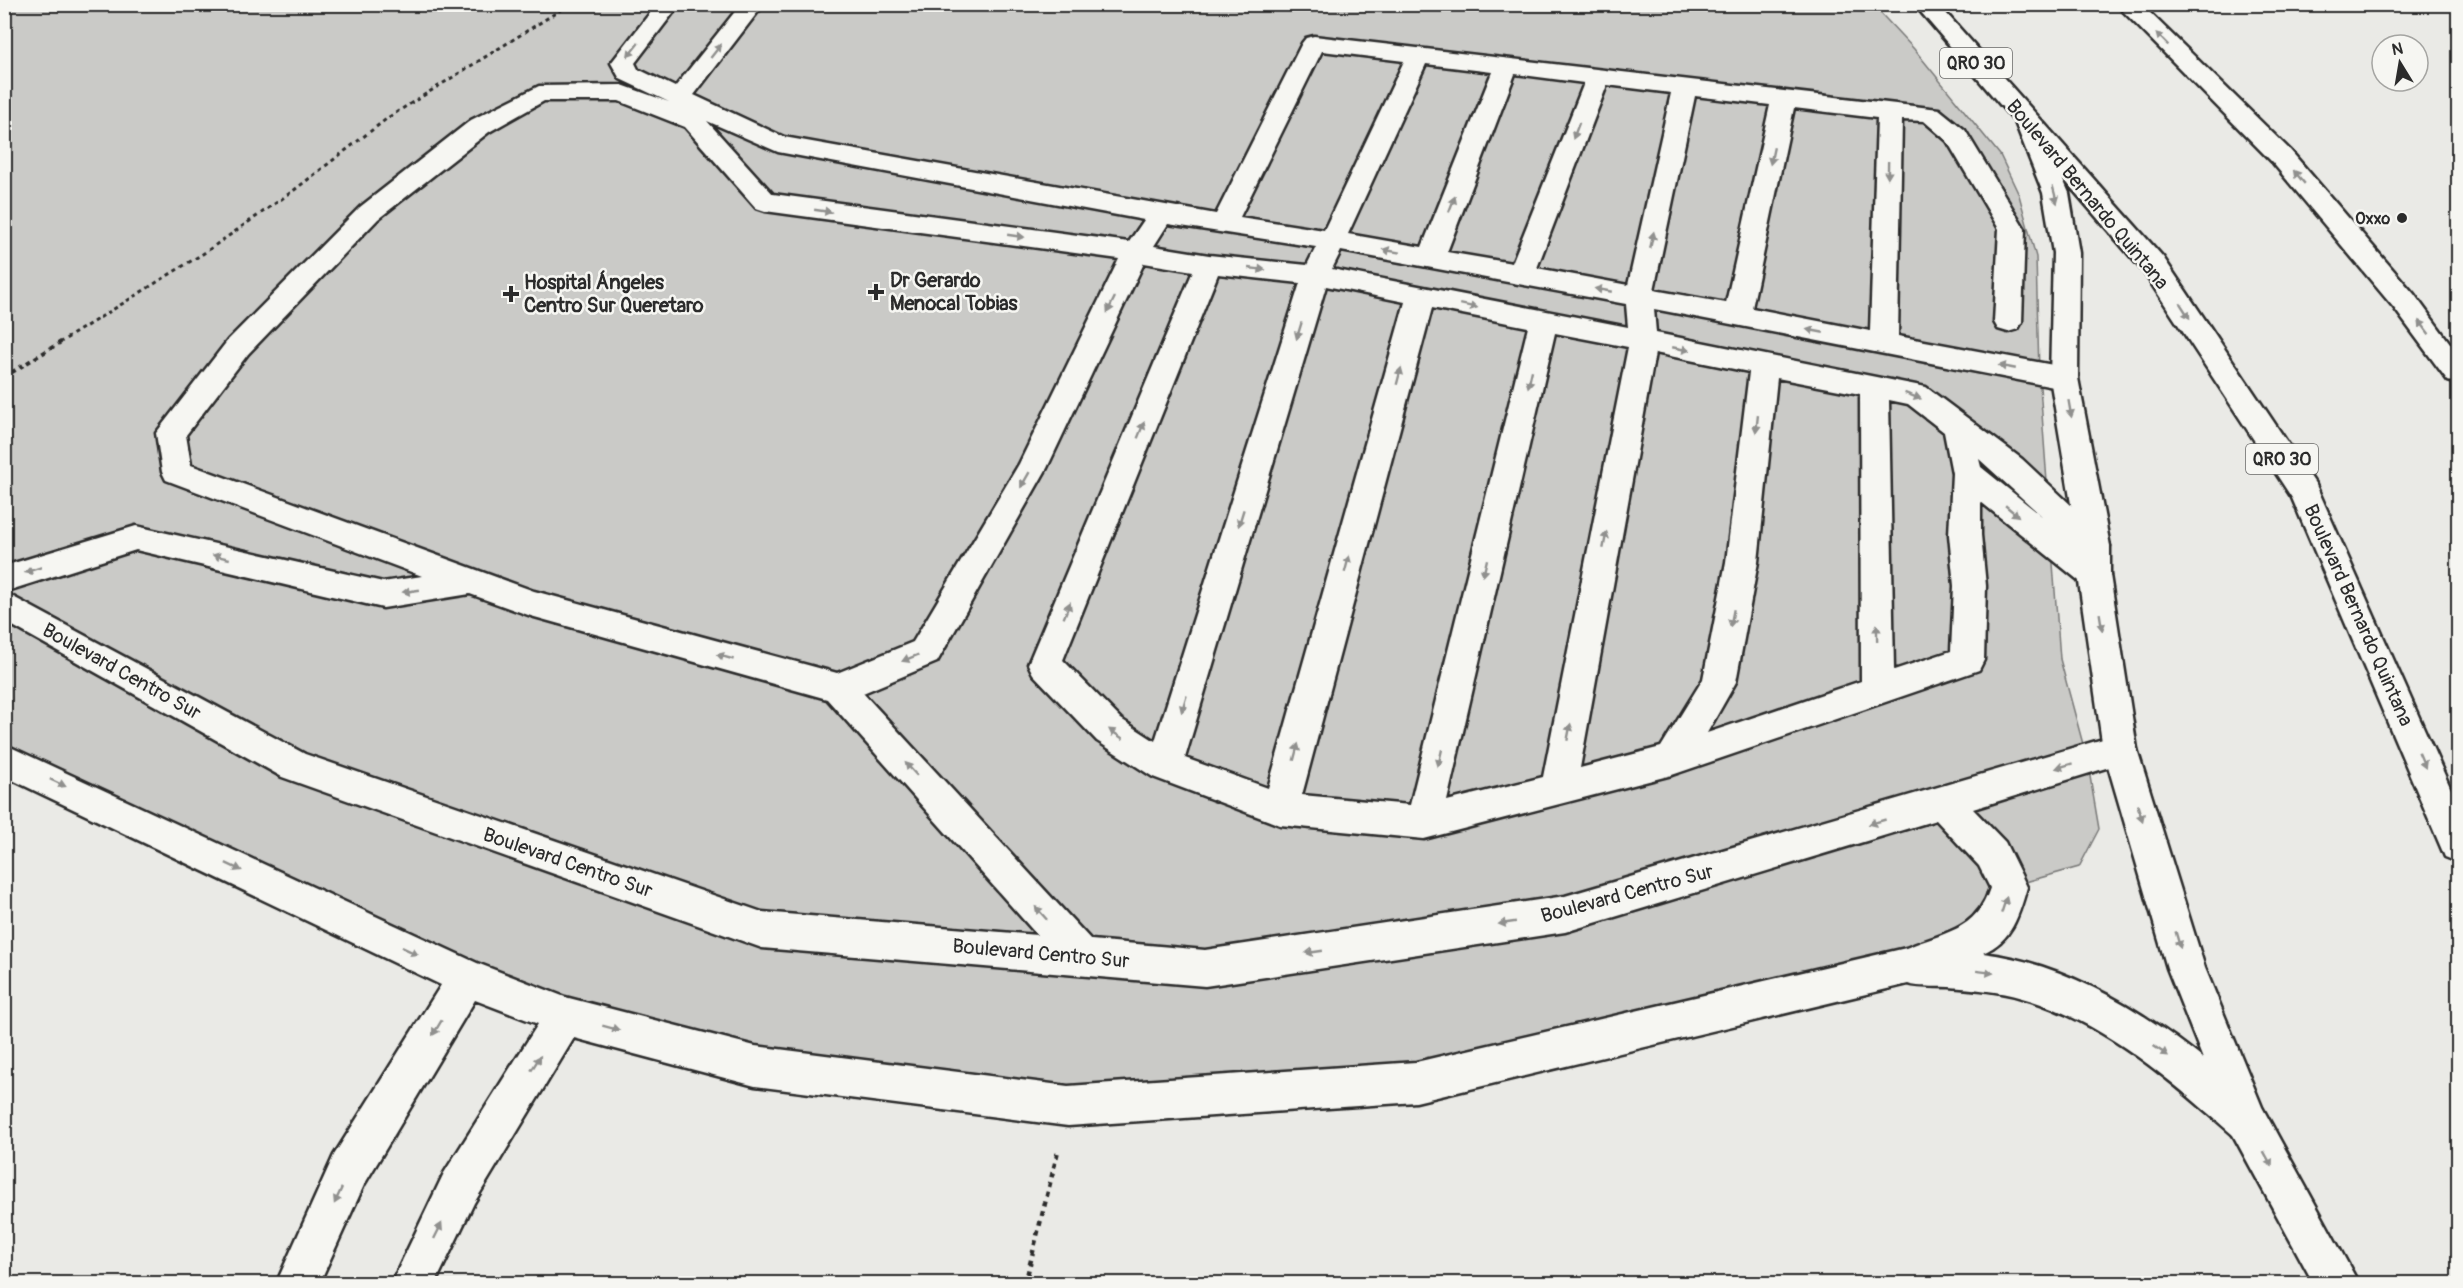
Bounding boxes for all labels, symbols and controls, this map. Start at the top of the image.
one-way arrow [2155,32,2169,46]
north arrow [2370,33,2430,93]
text: N [2390,38,2405,60]
one-way arrow [626,42,639,58]
one-way arrow [710,43,722,59]
road number: QRO 30 [1940,48,2012,78]
street label: Boulevard Bernardo Quintana [2001,94,2174,294]
one-way arrow [1571,123,1581,141]
one-way arrow [1766,147,1776,165]
one-way arrow [1883,161,1893,180]
one-way arrow [2293,170,2306,185]
one-way arrow [2051,185,2061,204]
one-way arrow [1448,195,1457,213]
one-way arrow [814,206,833,215]
place label: Oxxo [2355,209,2390,229]
marker: Oxxo [2395,211,2409,225]
one-way arrow [1647,230,1657,249]
one-way arrow [1007,231,1026,241]
one-way arrow [1381,246,1400,255]
one-way arrow [1247,264,1266,274]
place label: Dr Gerardo Menocal Tobias [890,268,1017,316]
place label: Hospital Ángeles Centro Sur Queretaro [524,270,704,318]
marker: Dr Gerardo Menocal Tobias [867,283,885,301]
marker: Hospital Ángeles Centro Sur Queretaro [502,285,520,303]
one-way arrow [1594,285,1613,294]
one-way arrow [1106,296,1115,313]
one-way arrow [1460,302,1478,312]
one-way arrow [2179,302,2190,319]
one-way arrow [2418,320,2430,335]
one-way arrow [1294,322,1303,340]
one-way arrow [1806,326,1825,335]
one-way arrow [1672,345,1691,354]
one-way arrow [1997,362,2016,371]
one-way arrow [1395,367,1404,385]
one-way arrow [1525,369,1534,388]
one-way arrow [1904,392,1922,402]
one-way arrow [2066,400,2075,419]
one-way arrow [1752,415,1762,434]
one-way arrow [1137,421,1146,439]
road number: QRO 30 [2246,444,2318,474]
one-way arrow [1020,471,1030,488]
street label: Boulevard Bernardo Quintana [2298,500,2419,730]
one-way arrow [2004,504,2020,517]
one-way arrow [1236,509,1246,527]
one-way arrow [1601,530,1610,549]
one-way arrow [211,552,230,562]
one-way arrow [1343,555,1353,573]
one-way arrow [1479,559,1489,578]
one-way arrow [24,566,42,575]
one-way arrow [401,586,420,595]
one-way arrow [1062,601,1072,619]
one-way arrow [1727,608,1736,627]
one-way arrow [2096,613,2105,632]
street label: Boulevard Centro Sur [38,617,205,725]
one-way arrow [1872,623,1882,642]
one-way arrow [715,652,734,662]
one-way arrow [900,653,918,663]
one-way arrow [1179,695,1188,713]
one-way arrow [1565,722,1574,741]
one-way arrow [1108,729,1124,740]
one-way arrow [1292,743,1301,761]
one-way arrow [1434,749,1444,767]
one-way arrow [2417,751,2427,769]
one-way arrow [904,761,918,776]
one-way arrow [2055,762,2073,771]
one-way arrow [49,779,66,788]
one-way arrow [2136,804,2145,822]
one-way arrow [1868,818,1886,827]
street label: Boulevard Centro Sur [480,822,656,903]
street label: Boulevard Centro Sur [1538,858,1716,929]
one-way arrow [225,863,242,872]
one-way arrow [2000,896,2009,914]
one-way arrow [1035,906,1048,921]
one-way arrow [1497,918,1516,927]
one-way arrow [2174,931,2184,949]
street label: Boulevard Centro Sur [951,933,1131,974]
one-way arrow [401,946,418,955]
one-way arrow [1304,947,1323,956]
one-way arrow [1975,967,1994,977]
one-way arrow [431,1020,442,1036]
one-way arrow [602,1024,620,1034]
one-way arrow [2153,1045,2169,1056]
one-way arrow [530,1055,541,1071]
one-way arrow [2263,1151,2273,1168]
one-way arrow [333,1187,342,1204]
one-way arrow [433,1223,442,1240]

